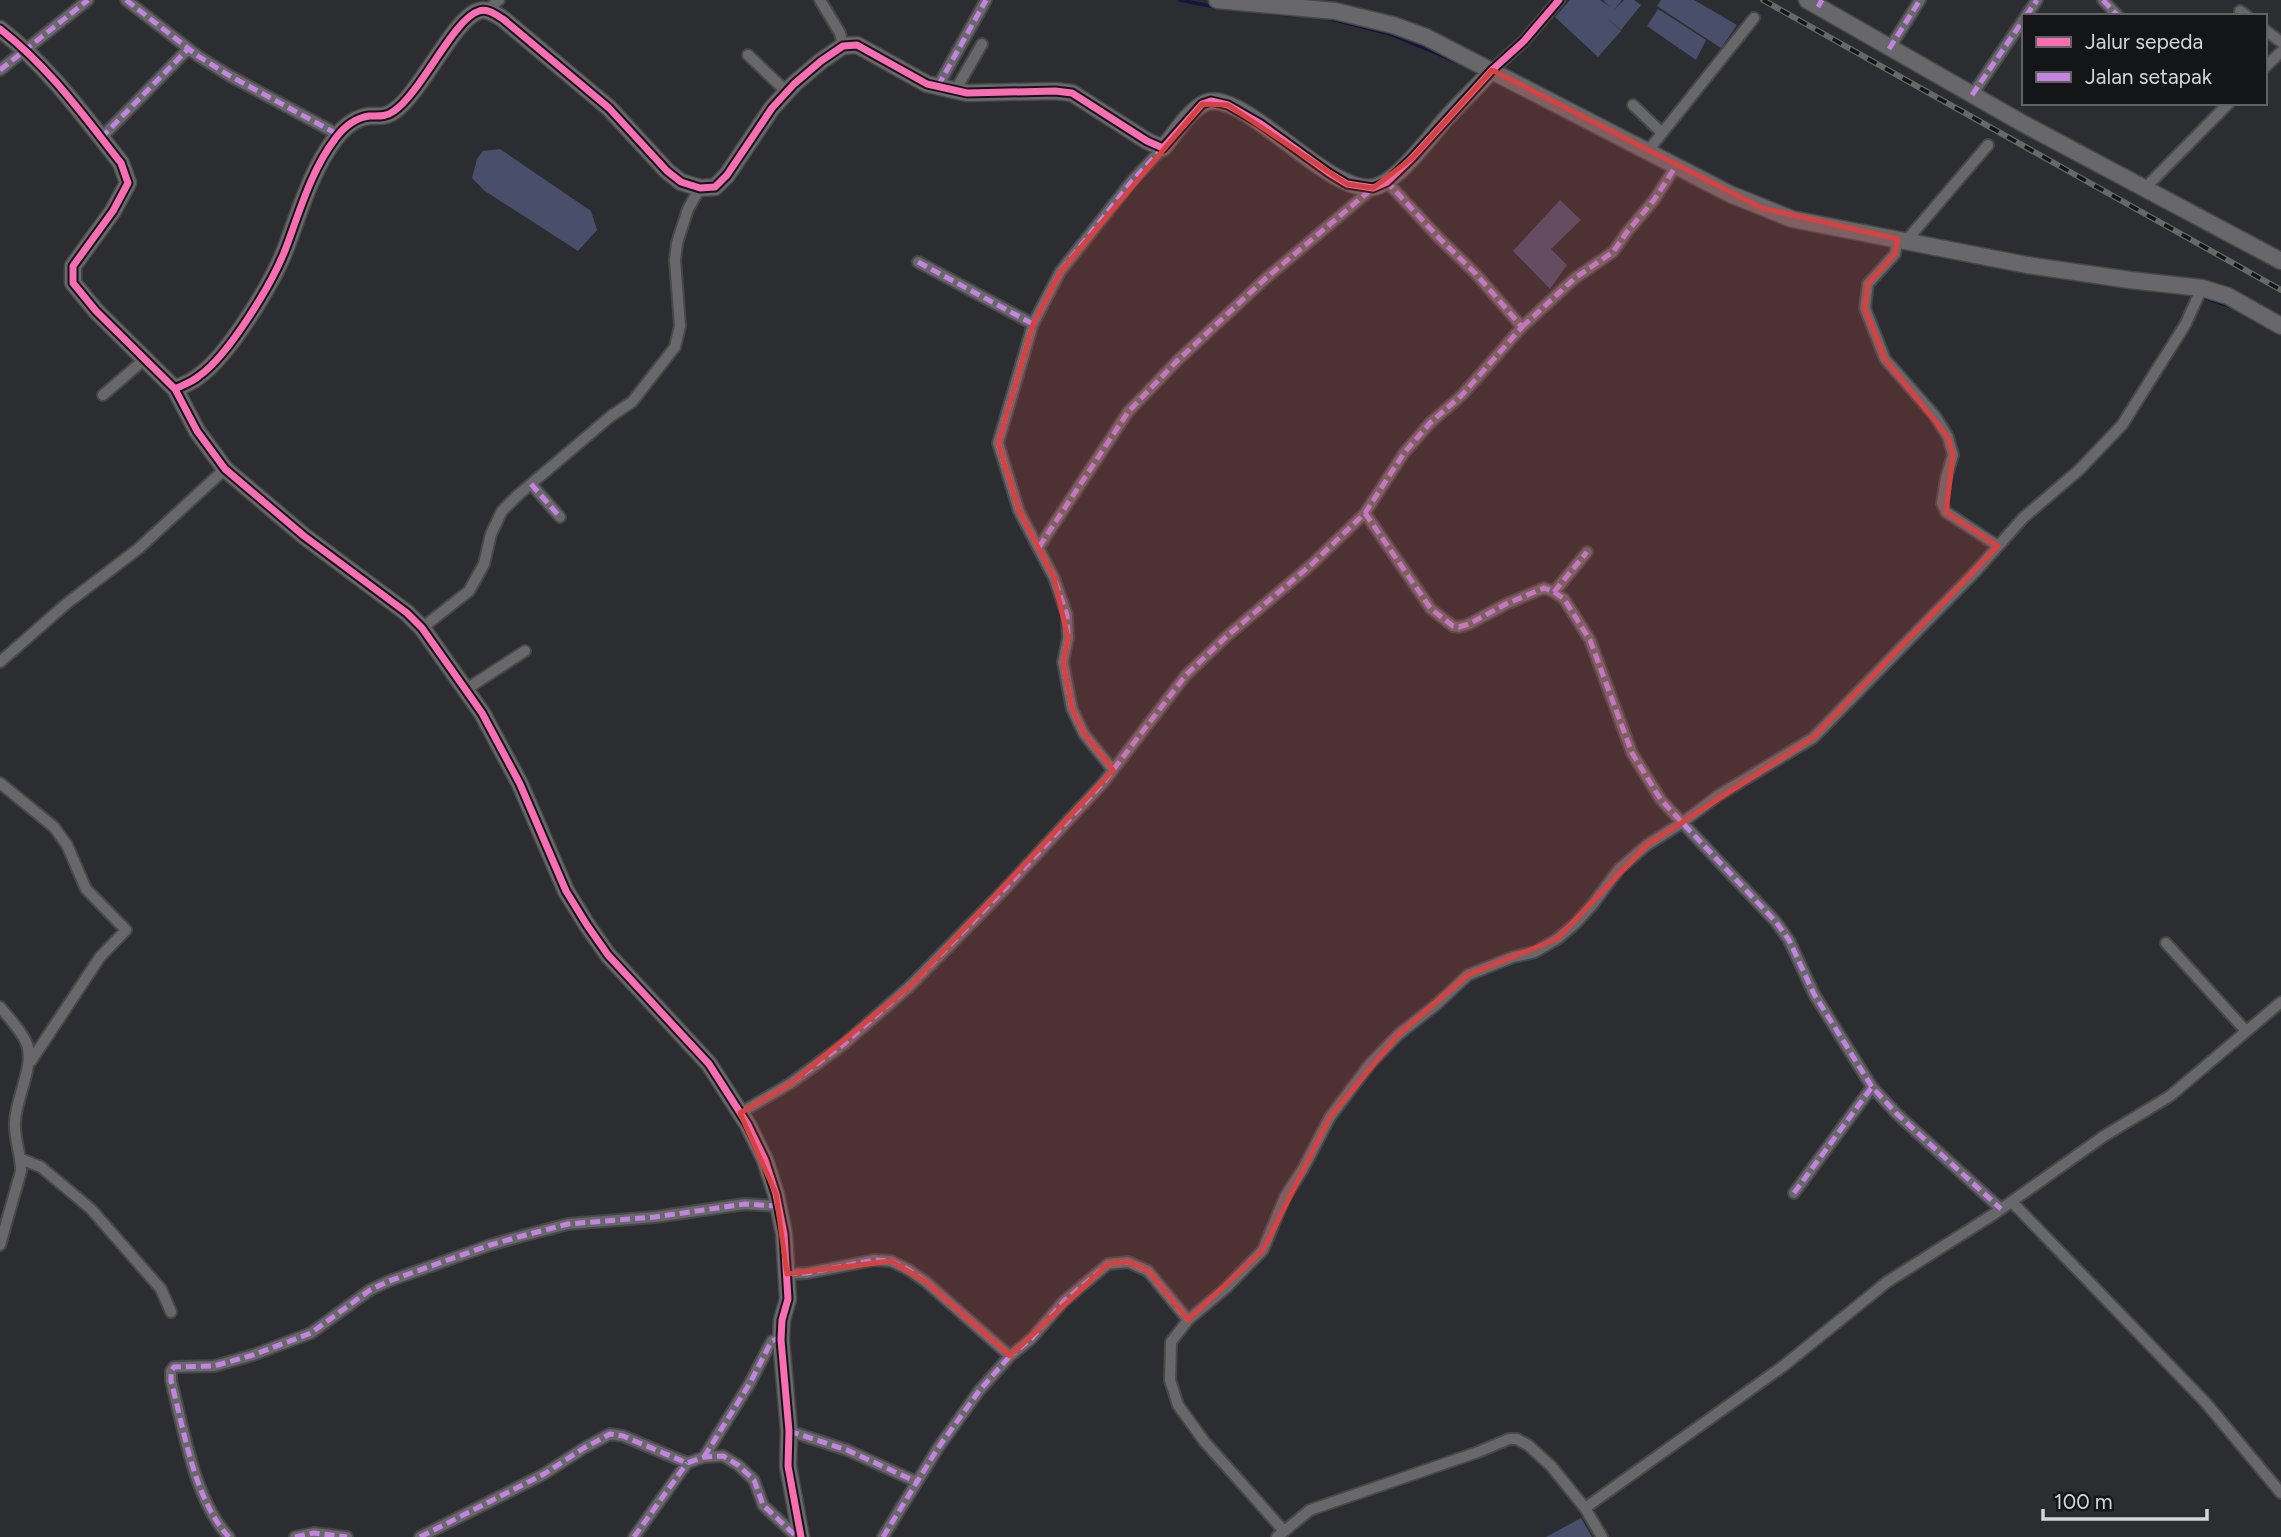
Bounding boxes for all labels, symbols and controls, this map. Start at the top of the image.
legend [2022,14,2267,105]
text: Jalur sepeda [2085,29,2203,54]
text: Jalan setapak [2085,64,2213,89]
scale bar [2043,1478,2208,1522]
text: 100 m [2054,1489,2113,1514]

